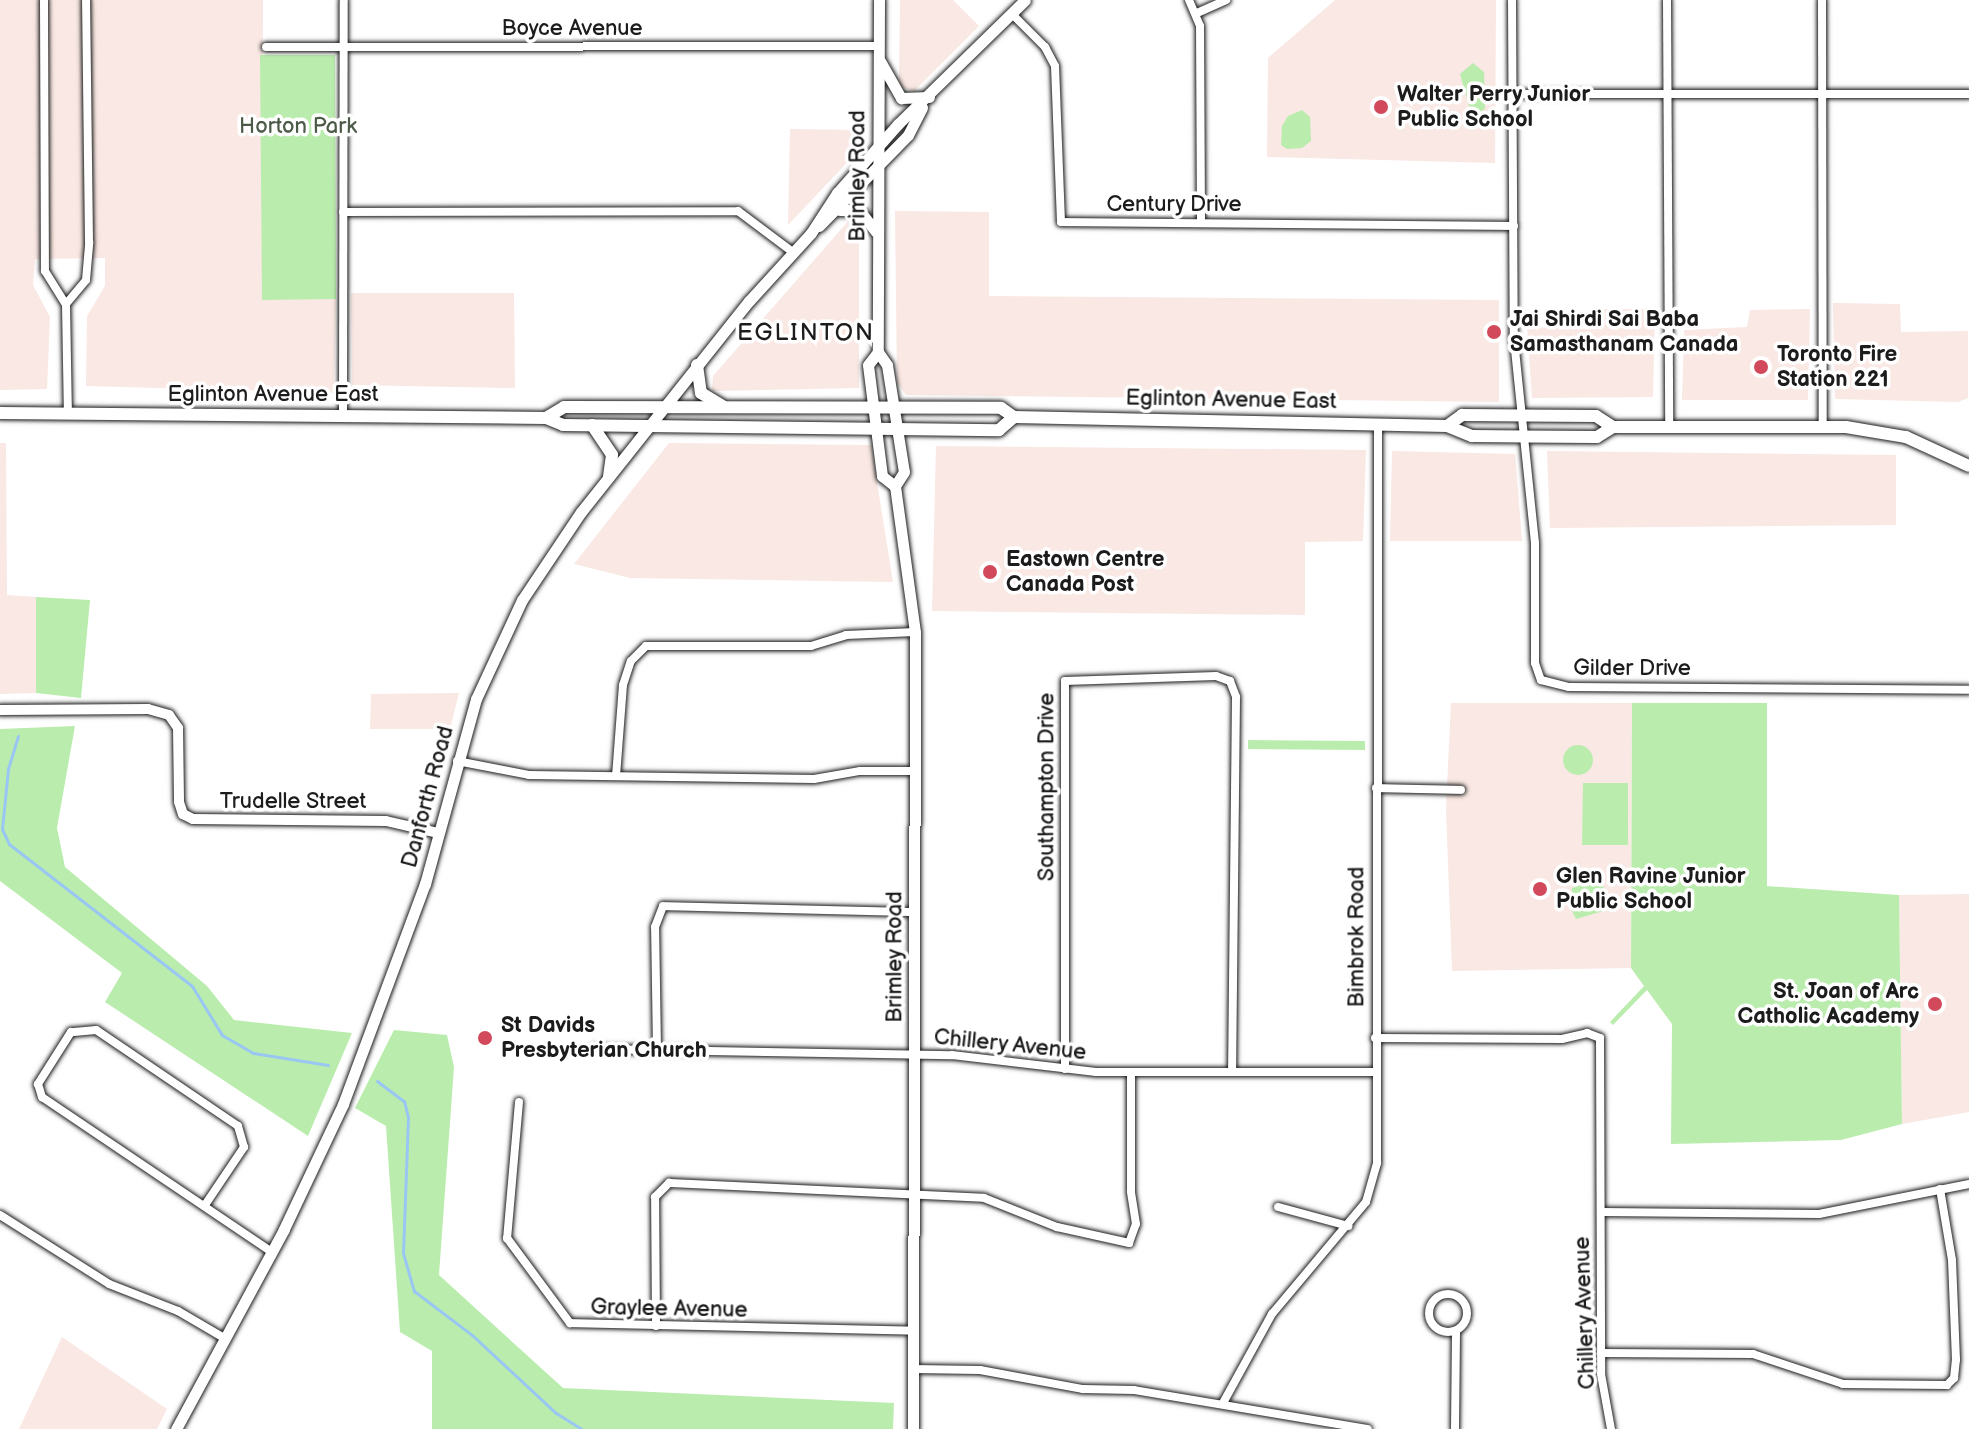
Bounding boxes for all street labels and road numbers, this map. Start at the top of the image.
street label: Boyce Avenue [501,16,643,42]
street label: Brimley Road [845,109,871,243]
street label: Century Drive [1106,192,1242,218]
street label: Eglinton Avenue East [168,382,378,408]
street label: Eglinton Avenue East [1125,385,1337,415]
street label: Gilder Drive [1573,656,1691,682]
street label: Southampton Drive [1034,693,1060,881]
street label: Danforth Road [396,723,460,871]
street label: Trudelle Street [219,789,367,815]
street label: Bimbrok Road [1344,867,1370,1007]
street label: Brimley Road [882,890,908,1024]
street label: Chillery Avenue [932,1024,1088,1066]
street label: Chillery Avenue [1569,1235,1601,1391]
street label: Graylee Avenue [590,1294,748,1324]

